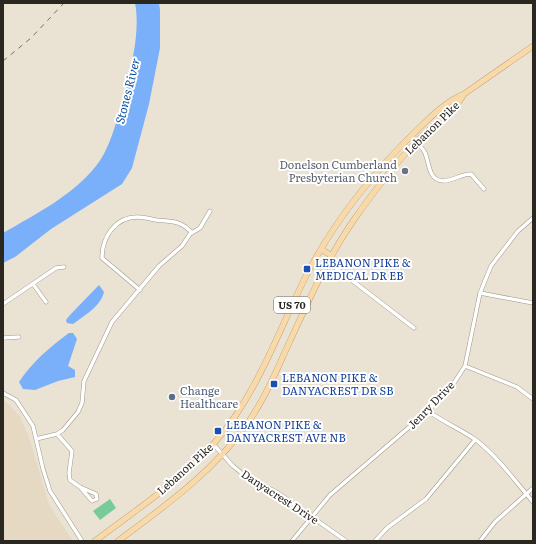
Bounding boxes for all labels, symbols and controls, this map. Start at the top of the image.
water label: Stones River [110,56,144,126]
street label: Lebanon Pike [400,97,462,158]
place label: Donelson Cumberland Presbyterian Church [279,156,397,185]
marker: Donelson Cumberland Presbyterian Church [400,166,410,176]
place label: LEBANON PIKE & MEDICAL DR EB [315,254,411,283]
marker: LEBANON PIKE & MEDICAL DR EB [302,264,312,274]
road number: US 70 [274,297,310,313]
place label: LEBANON PIKE & DANYACREST DR SB [282,369,393,398]
street label: Jenry Drive [403,377,457,432]
marker: LEBANON PIKE & DANYACREST DR SB [269,379,279,389]
place label: Change Healthcare [180,382,238,411]
marker: Change Healthcare [167,392,177,402]
place label: LEBANON PIKE & DANYACREST AVE NB [226,416,346,445]
marker: LEBANON PIKE & DANYACREST AVE NB [213,426,223,436]
street label: Lebanon Pike [153,439,216,498]
street label: Danyacrest Drive [239,465,323,527]

